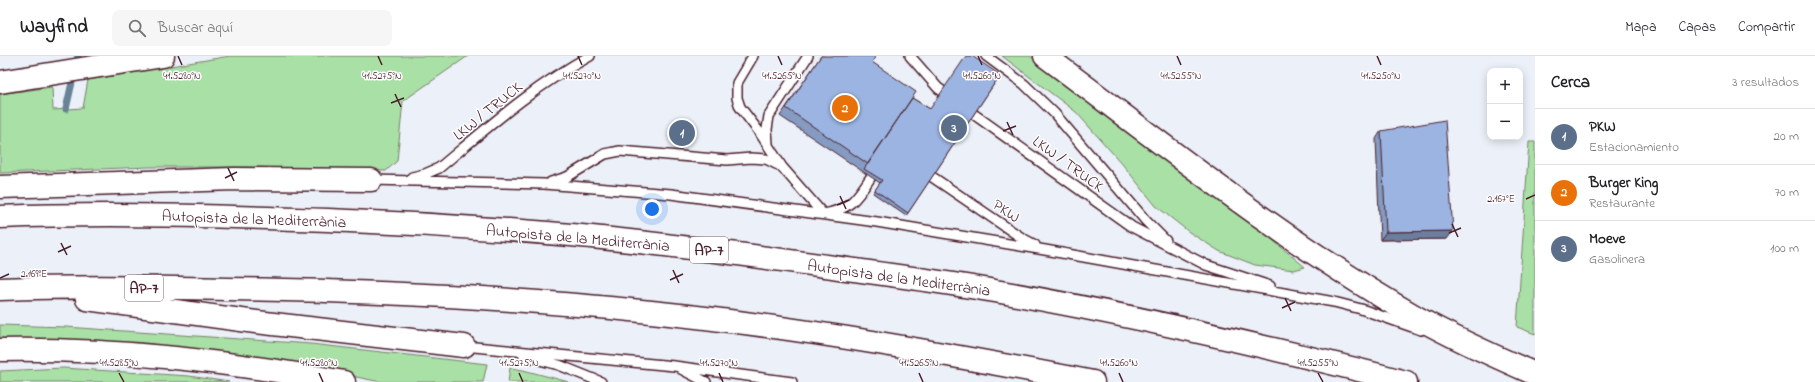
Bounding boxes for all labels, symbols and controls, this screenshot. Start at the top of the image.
search box [112,10,392,46]
text: Wayfind [20,14,88,41]
icon: search [126,17,148,39]
text: Buscar aquí [158,17,233,39]
text: Mapa [1625,17,1657,38]
text: Capas [1679,17,1716,38]
text: Compartir [1738,17,1795,38]
map controls [1487,68,1523,140]
button: + [1487,68,1523,104]
text: 41.5280°N [163,69,201,84]
text: 41.5275°N [362,69,402,84]
text: 41.5270°N [563,69,601,84]
text: 41.5265°N [762,69,802,84]
text: 41.5260°N [963,69,1001,84]
text: 41.5255°N [1161,69,1202,84]
text: 41.5250°N [1361,69,1401,84]
text: Cerca [1551,70,1590,95]
text: 3 resultados [1732,73,1799,92]
street label: LKW / TRUCK [448,76,529,147]
pin: 2 [832,93,858,123]
button: − [1487,104,1523,140]
pin: 3 [941,113,967,143]
text: PKW [1589,116,1616,138]
pin: 1 [669,118,695,148]
text: 1 [1562,127,1566,146]
text: 20 m [1774,127,1799,146]
street label: LKW / TRUCK [1027,130,1109,199]
text: Estacionamiento [1589,138,1679,157]
text: Burger King [1589,172,1658,194]
text: 2 [1561,183,1567,202]
text: 70 m [1775,183,1799,202]
text: 2.167°E [1487,192,1515,207]
street label: PKW [987,194,1024,230]
text: Restaurante [1589,194,1655,213]
your location [642,199,662,219]
street label: Autopista de la Mediterrània [161,205,347,235]
street label: Autopista de la Mediterrània [485,219,671,259]
text: Moeve [1589,228,1626,250]
road number: AP-7 [690,237,728,263]
text: 3 [1561,239,1567,258]
text: 100 m [1770,239,1799,258]
text: Gasolinera [1589,250,1645,269]
street label: Autopista de la Mediterrània [806,254,992,304]
text: 2.169°E [21,267,47,282]
road number: AP-7 [125,275,163,301]
text: 41.5285°N [100,356,139,371]
text: 41.5280°N [300,356,338,371]
text: 41.5275°N [499,356,539,371]
text: 41.5270°N [700,356,738,371]
text: 41.5265°N [899,356,939,371]
text: 41.5260°N [1100,356,1138,371]
text: 41.5255°N [1298,356,1339,371]

